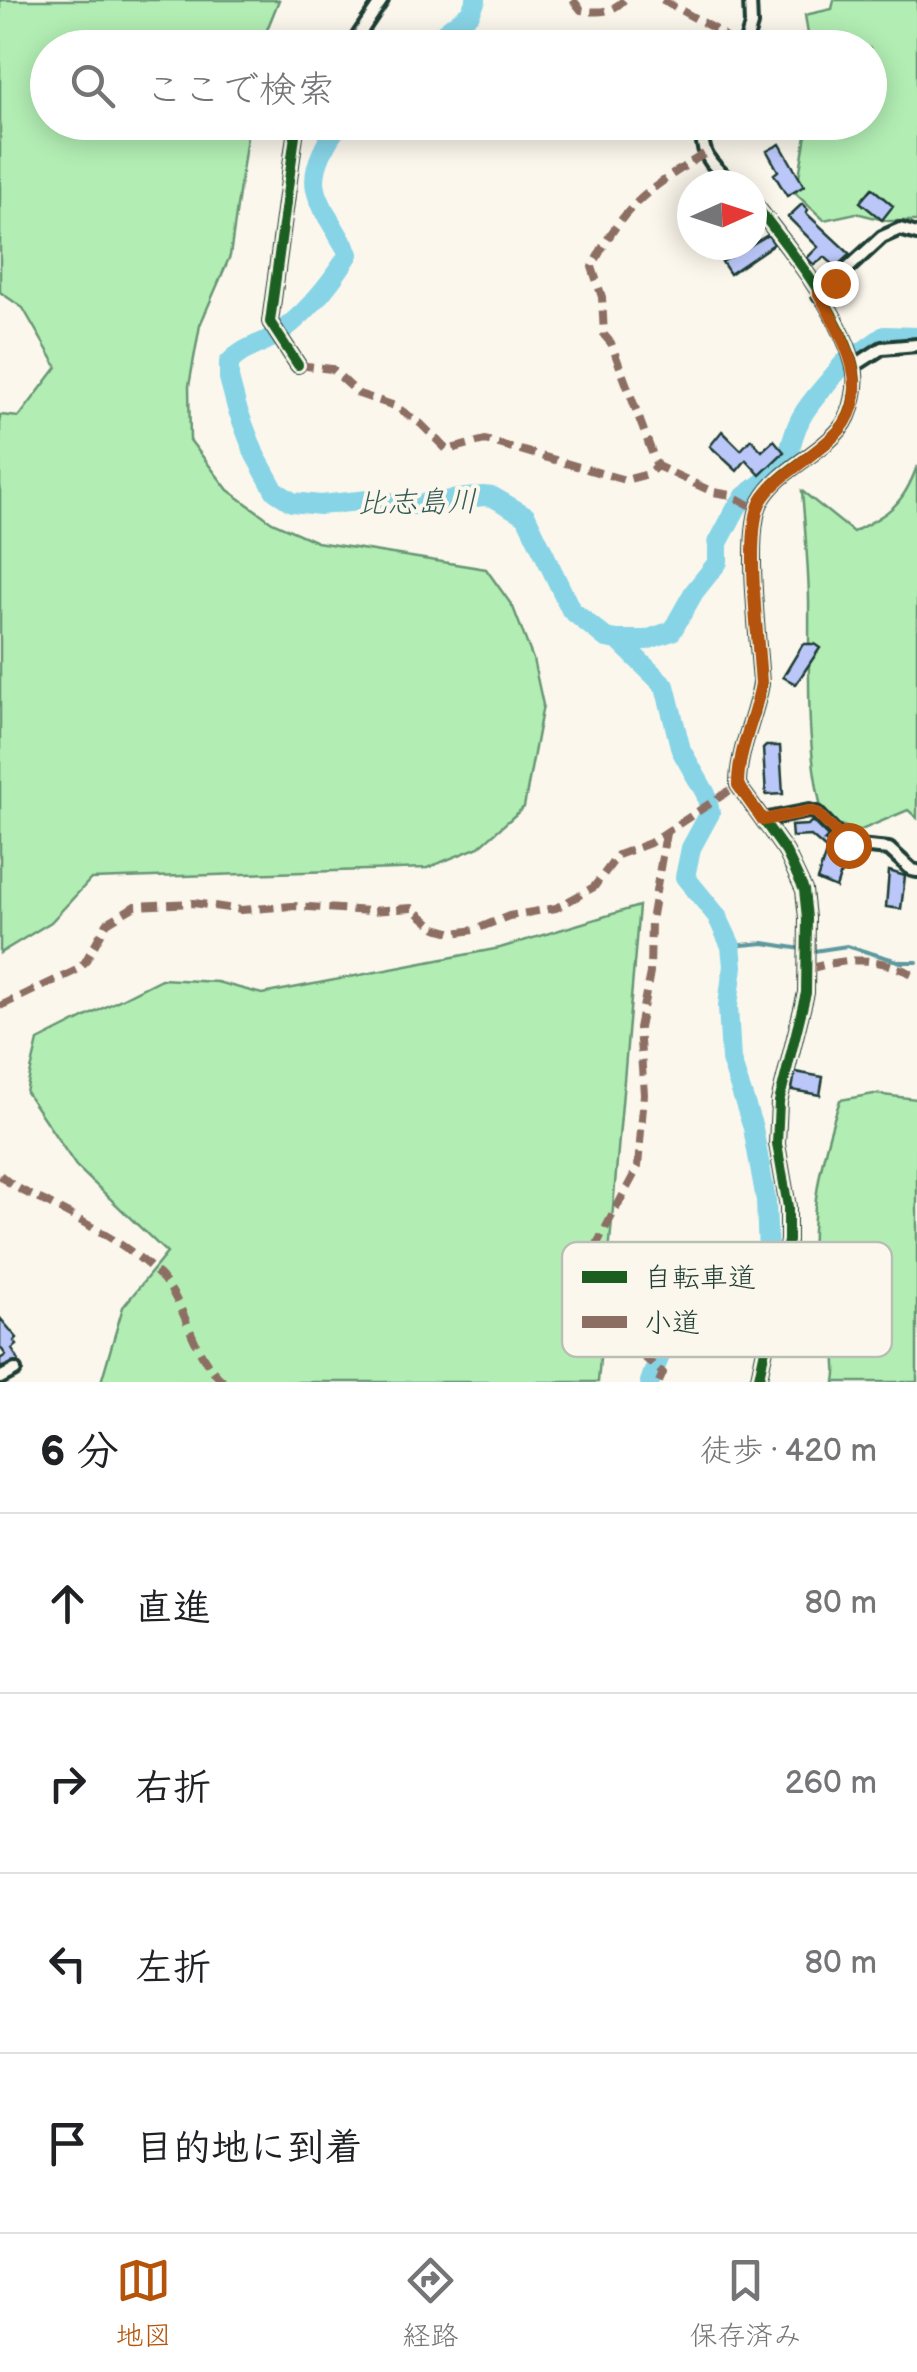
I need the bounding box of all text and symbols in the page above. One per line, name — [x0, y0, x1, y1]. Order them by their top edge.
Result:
search box — [30, 30, 887, 140]
icon: search — [65, 58, 120, 113]
text: ここで検索 — [145, 68, 335, 113]
north arrow — [677, 170, 767, 260]
route end — [813, 261, 859, 307]
water label: 比志島川 — [357, 484, 477, 522]
route start — [826, 823, 872, 869]
legend — [562, 1242, 892, 1357]
text: 自転車道 — [644, 1262, 756, 1295]
text: 小道 — [644, 1307, 700, 1340]
text: 6 分 — [40, 1427, 119, 1478]
text: 徒歩 · 420 m — [700, 1432, 877, 1471]
icon: ahead — [40, 1576, 95, 1631]
text: 80 m — [804, 1584, 877, 1623]
text: 直進 — [135, 1586, 211, 1631]
icon: right — [40, 1756, 95, 1811]
text: 260 m — [785, 1764, 877, 1803]
text: 右折 — [135, 1766, 211, 1811]
icon: left — [40, 1936, 95, 1991]
text: 80 m — [804, 1944, 877, 1983]
text: 左折 — [135, 1946, 211, 1991]
icon: arrive — [40, 2116, 95, 2171]
text: 目的地に到着 — [135, 2126, 363, 2171]
tab: 地図 — [115, 2253, 172, 2353]
tab: 経路 — [402, 2253, 459, 2353]
tab: 保存済み — [689, 2253, 802, 2353]

